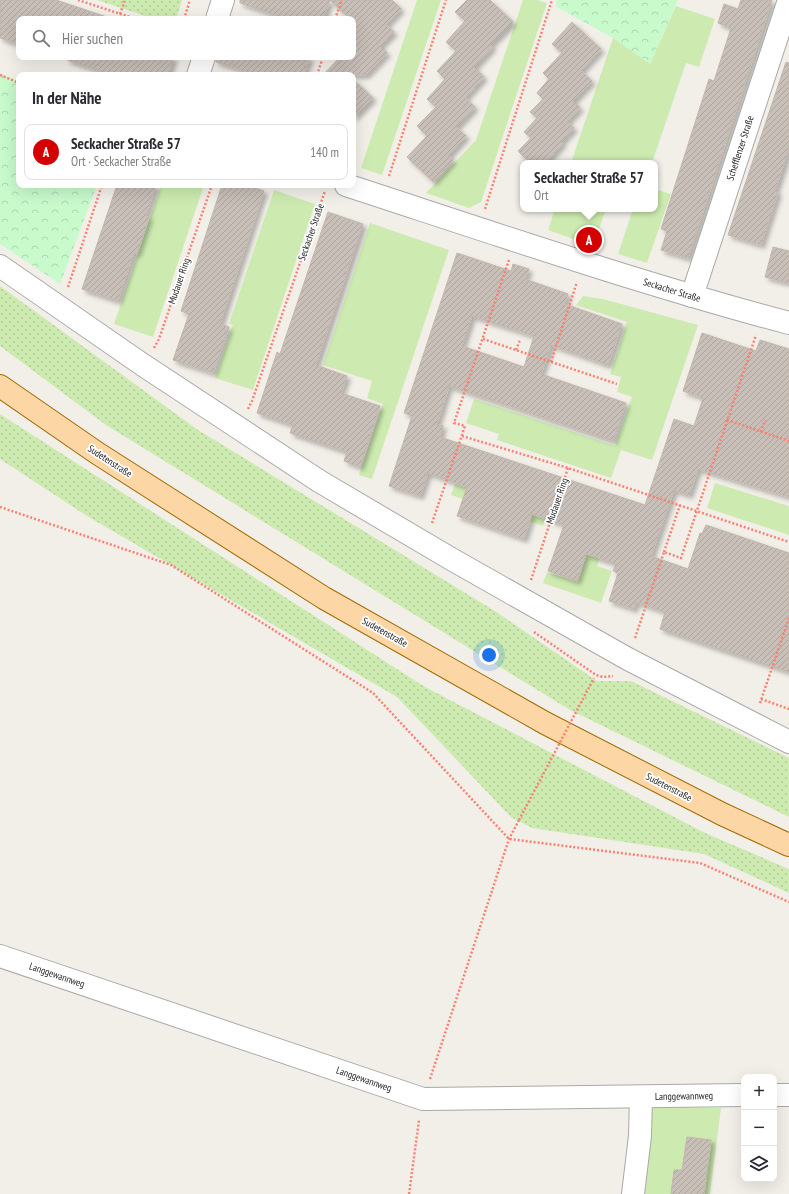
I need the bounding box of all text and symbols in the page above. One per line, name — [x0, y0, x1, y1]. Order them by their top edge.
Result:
search box — [16, 16, 356, 60]
icon: search — [30, 27, 52, 49]
text: Hier suchen — [62, 29, 123, 48]
text: In der Nähe — [32, 87, 102, 109]
street label: Schefflenzer Straße — [723, 114, 757, 182]
text: Seckacher Straße 57 — [71, 134, 181, 153]
text: A — [43, 144, 49, 161]
text: 140 m — [310, 144, 339, 161]
text: Ort · Seckacher Straße — [71, 153, 171, 170]
popup — [520, 160, 658, 212]
text: Seckacher Straße 57 — [534, 168, 644, 187]
text: Ort — [534, 187, 549, 204]
street label: Seckacher Straße — [295, 202, 327, 262]
pin: A — [576, 225, 602, 255]
street label: Mudauer Ring — [165, 256, 193, 306]
street label: Seckacher Straße — [642, 275, 702, 305]
street label: Sudetenstraße — [85, 442, 135, 480]
street label: Mudauer Ring — [543, 476, 571, 526]
street label: Sudetenstraße — [360, 614, 410, 650]
your location — [479, 645, 499, 665]
street label: Sudetenstraße — [644, 770, 694, 804]
street label: Langgewannweg — [27, 959, 87, 991]
street label: Langgewannweg — [334, 1063, 394, 1095]
map controls — [741, 1074, 777, 1182]
button: + — [741, 1074, 777, 1110]
street label: Langgewannweg — [655, 1089, 713, 1103]
button: − — [741, 1110, 777, 1146]
button: layers — [741, 1146, 777, 1182]

